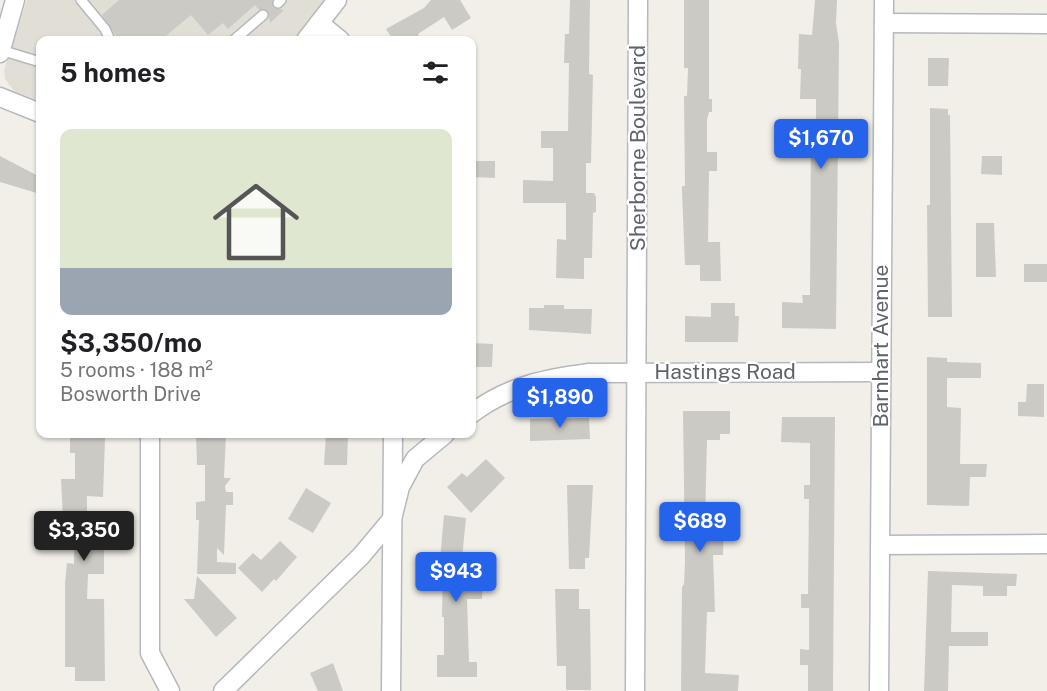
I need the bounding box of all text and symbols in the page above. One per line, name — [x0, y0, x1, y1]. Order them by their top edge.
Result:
street label: Sherborne Boulevard — [625, 45, 650, 251]
icon: filters — [419, 56, 452, 89]
text: 5 homes — [60, 57, 166, 88]
pin: $1,670 — [772, 119, 870, 170]
text: $1,670 — [788, 126, 854, 150]
icon: home — [202, 168, 310, 276]
street label: Barnhart Avenue — [868, 264, 893, 428]
text: $3,350/mo — [60, 327, 202, 358]
text: 5 rooms · 188 m² — [60, 358, 213, 382]
street label: Hastings Road — [654, 359, 796, 384]
pin: $1,890 — [511, 378, 609, 429]
text: Bosworth Drive — [60, 382, 201, 406]
text: $1,890 — [526, 385, 594, 409]
pin: $689 — [664, 502, 736, 553]
text: $689 — [673, 509, 727, 533]
pin: $3,350 — [35, 511, 133, 562]
text: $3,350 — [48, 518, 120, 542]
pin: $943 — [420, 552, 492, 603]
text: $943 — [429, 559, 483, 583]

